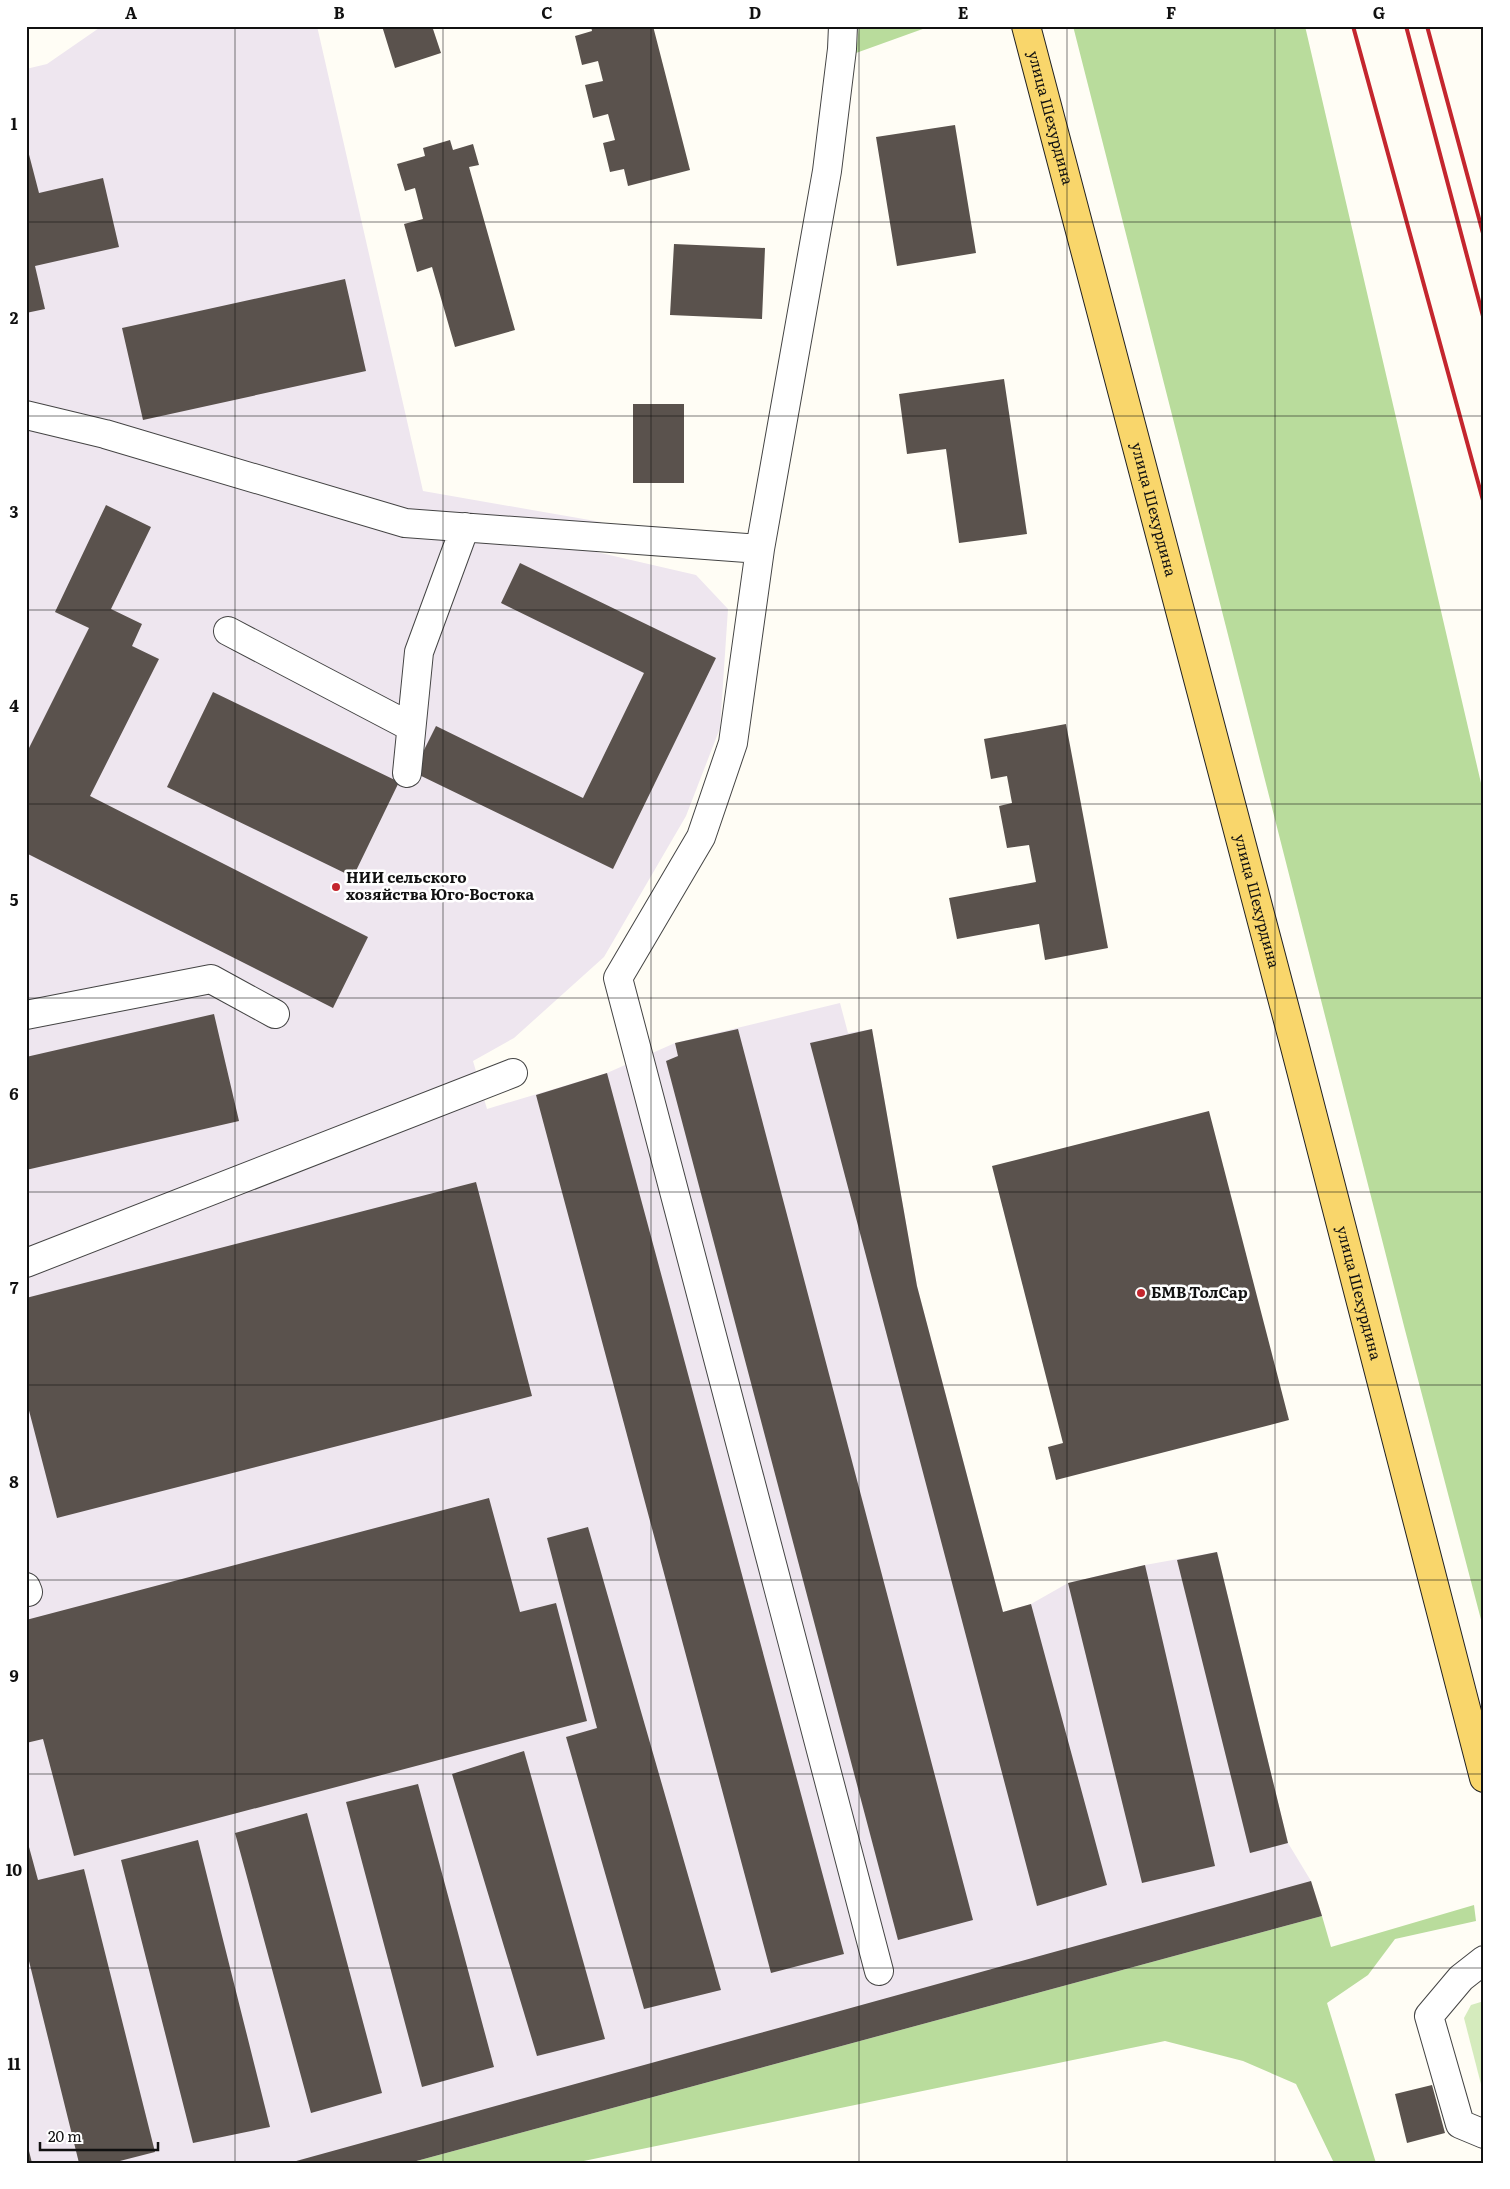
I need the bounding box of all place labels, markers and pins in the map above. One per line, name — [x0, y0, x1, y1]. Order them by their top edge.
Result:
place label: НИИ сельского хозяйства Юго-Востока — [346, 865, 534, 905]
marker: НИИ сельского хозяйства Юго-Востока — [330, 881, 342, 893]
place label: БМВ ТолСар — [1151, 1280, 1248, 1303]
marker: БМВ ТолСар — [1135, 1287, 1147, 1299]

